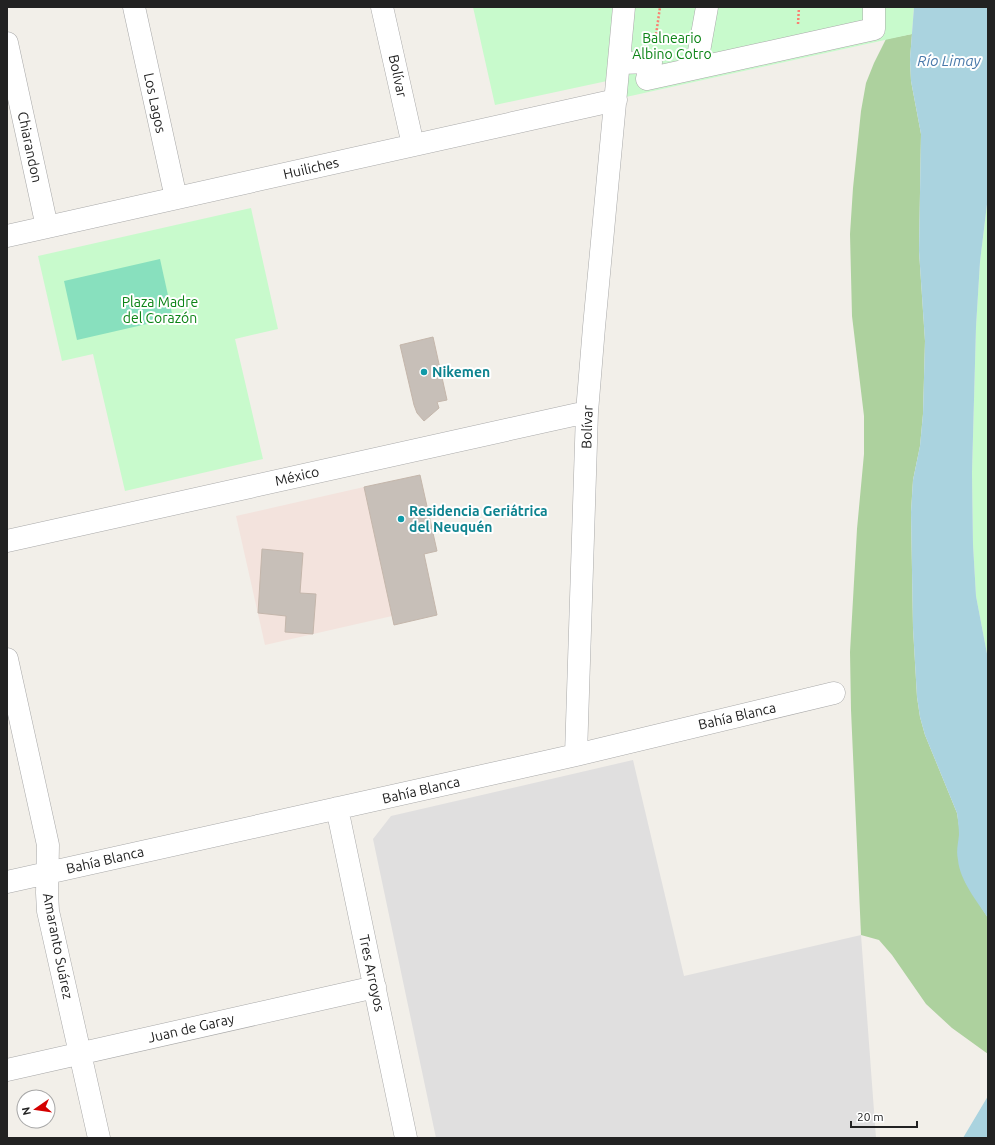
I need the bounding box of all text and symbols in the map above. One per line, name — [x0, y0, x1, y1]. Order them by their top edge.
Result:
park label: Balneario Albino Cotro — [632, 30, 712, 62]
water label: Río Limay — [917, 52, 982, 69]
street label: Bolívar — [386, 53, 410, 100]
street label: Los Lagos — [141, 71, 169, 135]
street label: Chiarandon — [15, 110, 45, 184]
street label: Huiliches — [282, 154, 340, 182]
park label: Plaza Madre del Corazón — [122, 294, 198, 326]
place label: Nikemen — [432, 364, 490, 380]
marker: Nikemen — [419, 367, 429, 377]
street label: Bolívar — [578, 404, 596, 449]
street label: México — [273, 463, 321, 489]
place label: Residencia Geriátrica del Neuquén — [409, 503, 548, 535]
marker: Residencia Geriátrica del Neuquén — [396, 514, 406, 524]
street label: Bahía Blanca — [697, 699, 777, 733]
street label: Bahía Blanca — [381, 773, 461, 807]
street label: Bahía Blanca — [65, 843, 145, 877]
street label: Amaranto Suárez — [40, 892, 76, 1000]
street label: Tres Arroyos — [356, 933, 388, 1013]
street label: Juan de Garay — [146, 1010, 236, 1046]
north arrow — [16, 1089, 56, 1129]
scale bar — [851, 1103, 917, 1129]
text: N — [19, 1106, 33, 1117]
text: 20 m — [857, 1110, 884, 1123]

